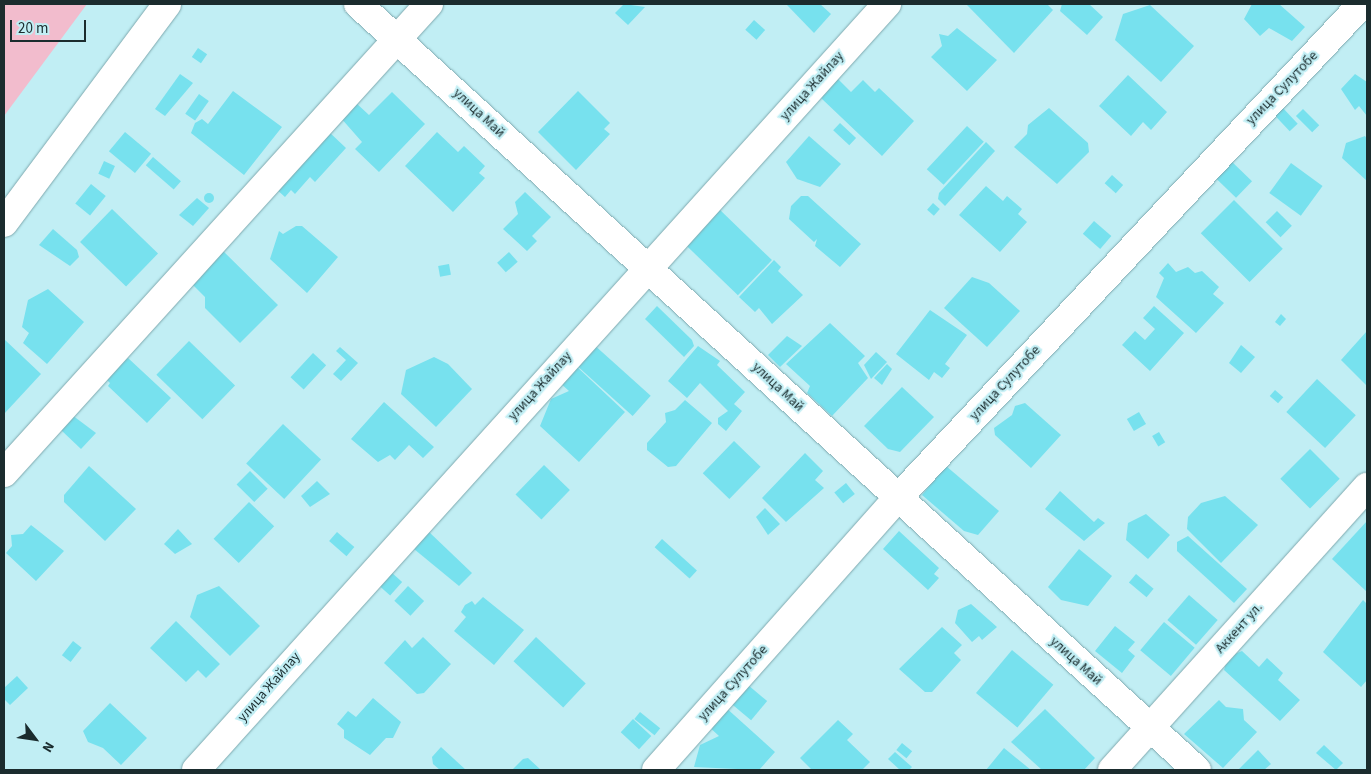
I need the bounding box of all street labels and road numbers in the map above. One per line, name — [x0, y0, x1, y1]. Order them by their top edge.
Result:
street label: улица Жайлау — [777, 48, 847, 124]
street label: улица Сулутобе — [1243, 48, 1321, 128]
street label: улица Май — [450, 85, 508, 141]
street label: улица Сулутобе — [966, 342, 1044, 424]
street label: улица Жайлау — [505, 348, 575, 424]
street label: улица Май — [749, 359, 807, 415]
street label: Аккент ул. — [1212, 599, 1266, 657]
street label: улица Май — [1046, 633, 1106, 689]
street label: улица Сулутобе — [695, 642, 771, 724]
street label: улица Жайлау — [234, 649, 304, 725]

